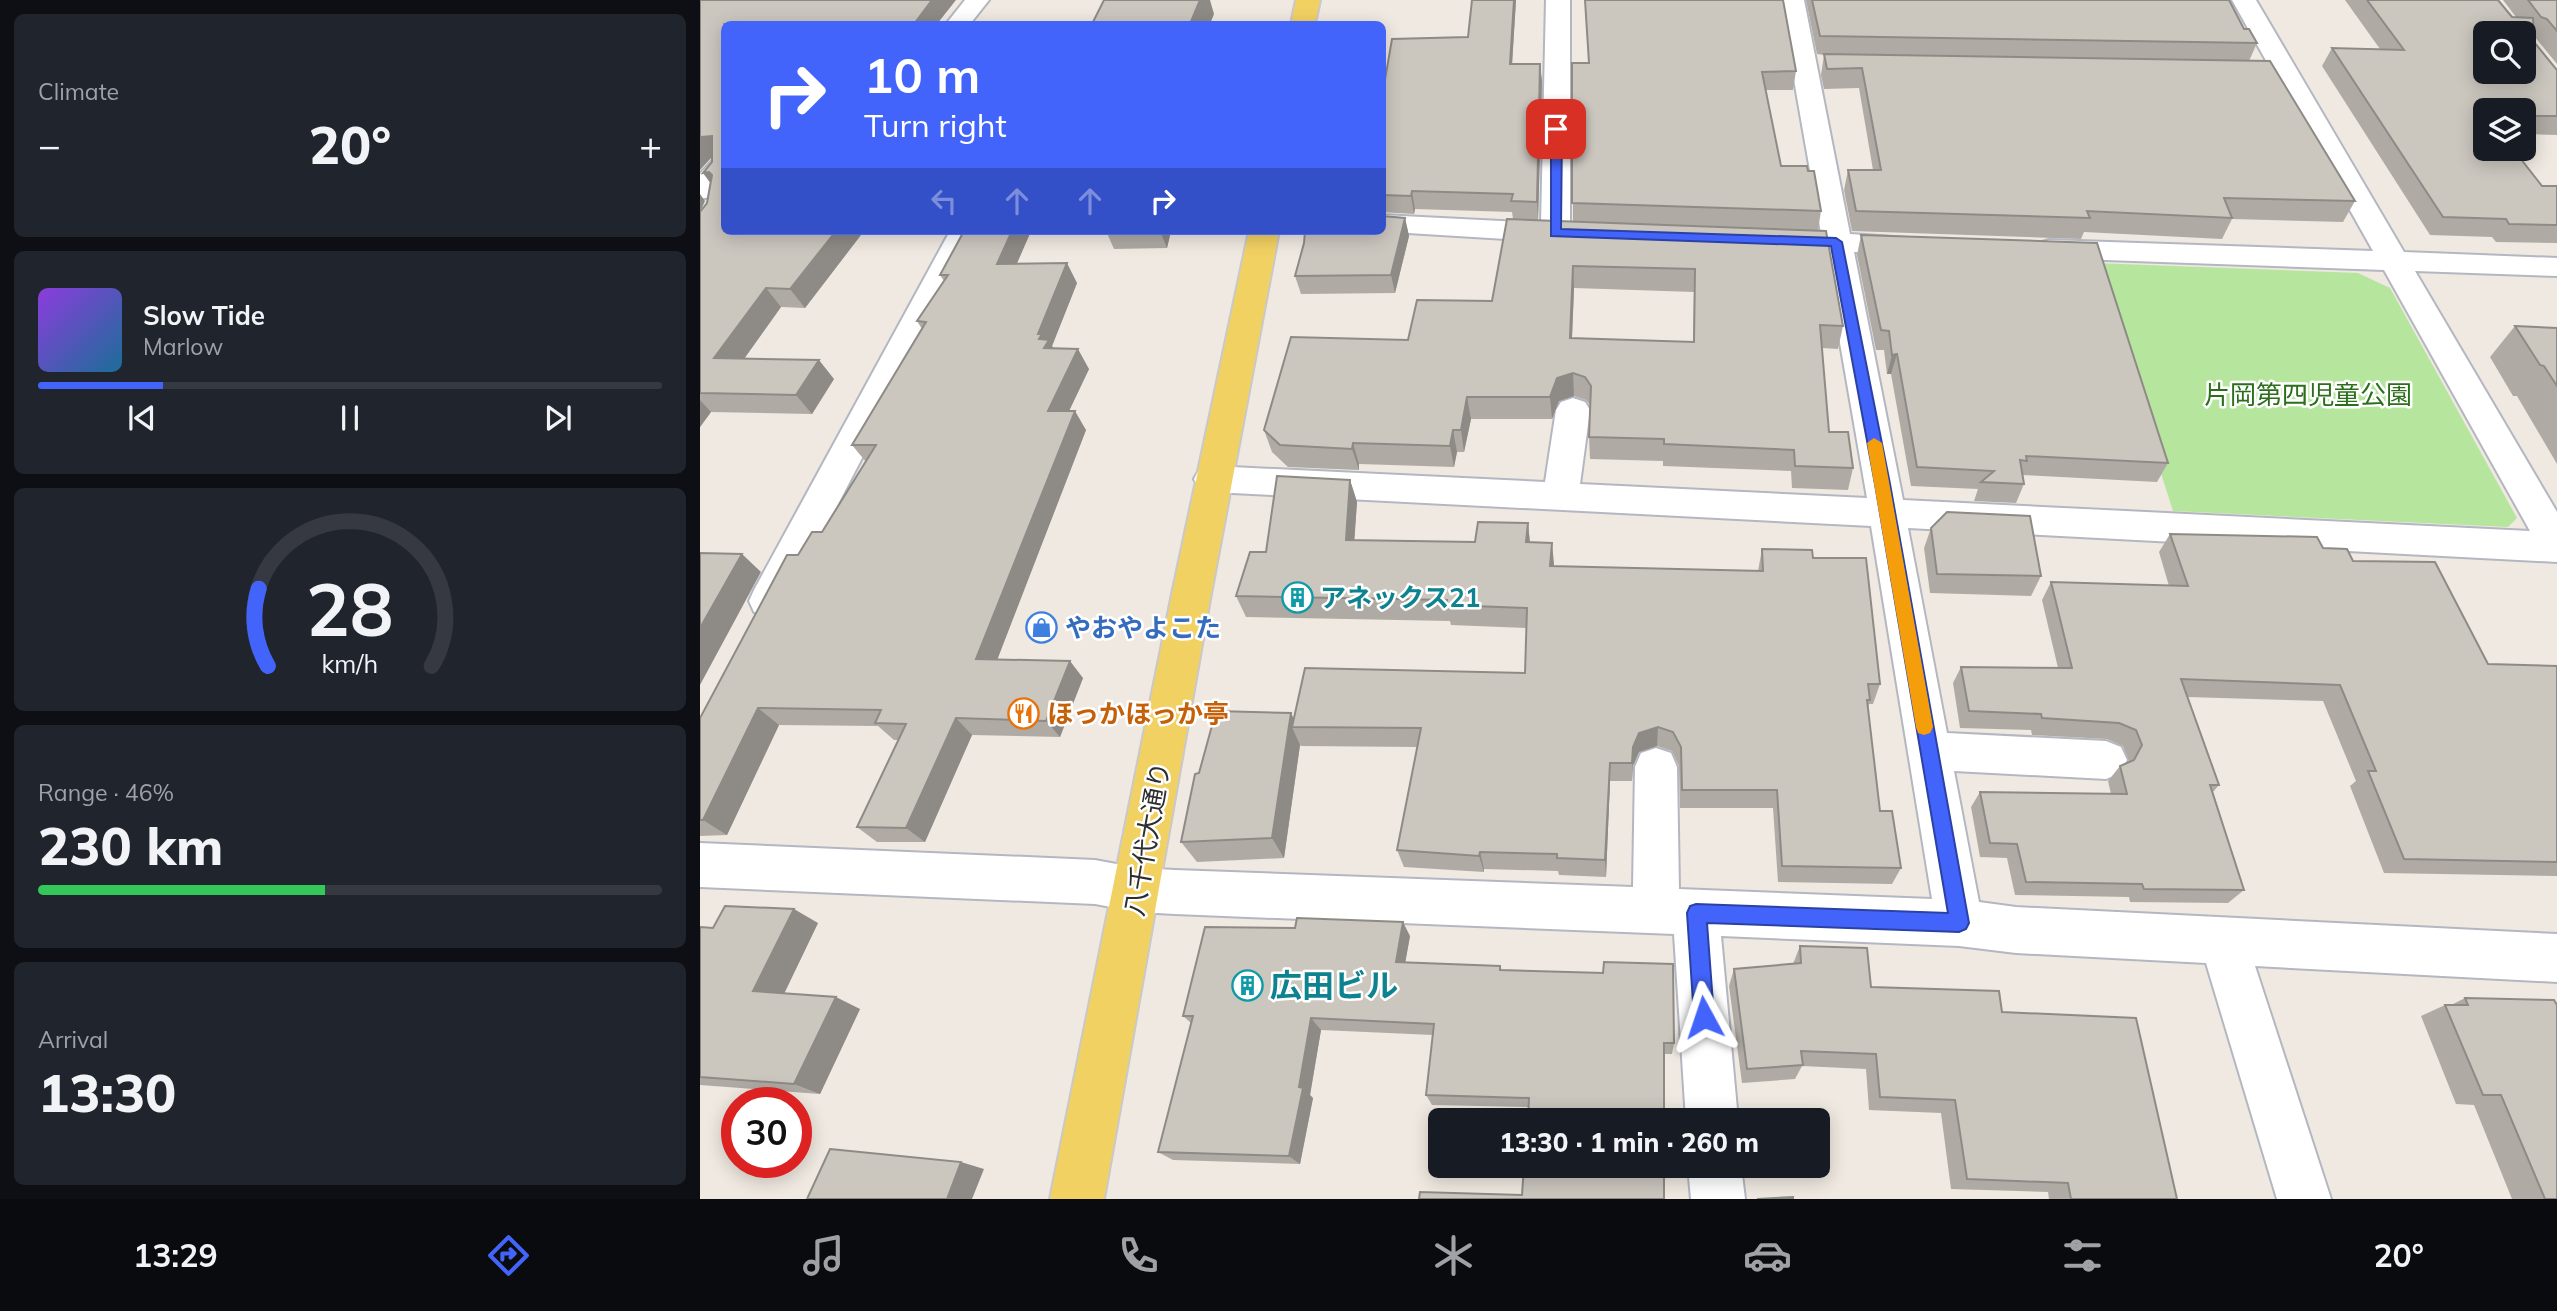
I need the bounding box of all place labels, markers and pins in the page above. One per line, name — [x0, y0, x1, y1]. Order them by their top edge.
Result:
pin — [1526, 99, 1586, 159]
building icon: アネックス21 — [1280, 580, 1314, 614]
place label: アネックス21 — [1320, 581, 1480, 614]
shop icon: やおやよこた — [1025, 610, 1059, 644]
place label: やおやよこた — [1065, 611, 1221, 644]
restaurant icon: ほっかほっか亭 — [1007, 696, 1041, 730]
place label: ほっかほっか亭 — [1047, 697, 1229, 730]
place label: 広田ビル — [1270, 965, 1398, 1005]
building icon: 広田ビル — [1230, 968, 1264, 1002]

